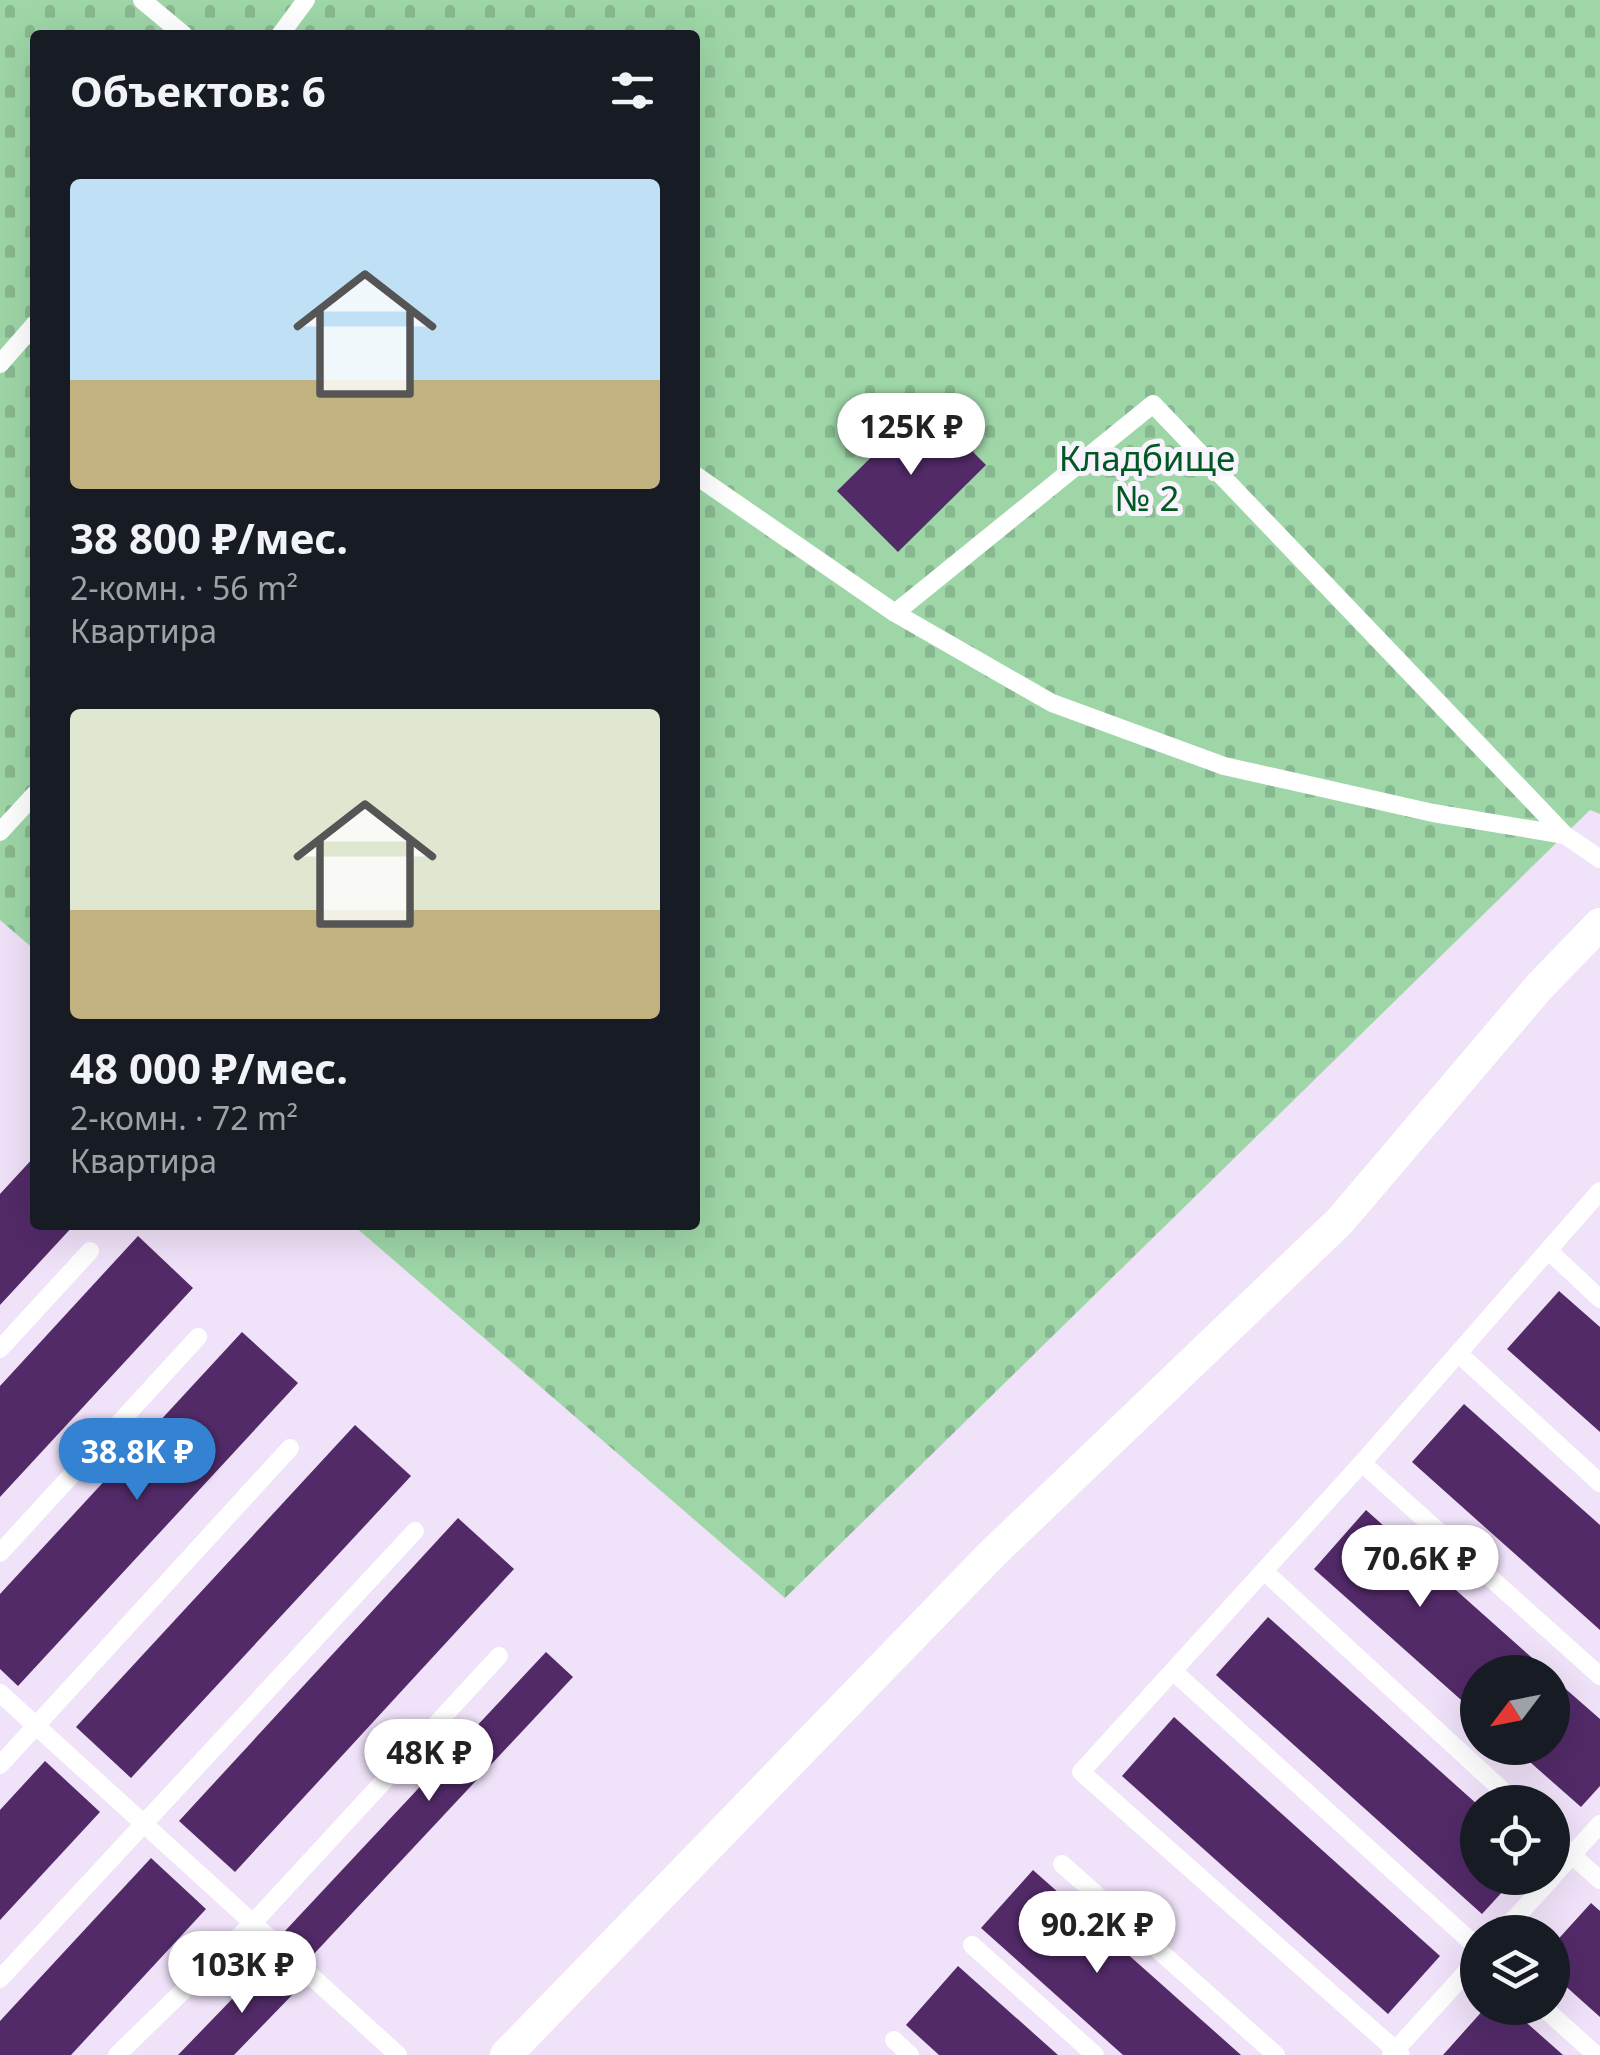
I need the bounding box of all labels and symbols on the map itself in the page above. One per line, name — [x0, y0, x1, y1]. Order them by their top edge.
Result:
pin: 125K ₽ — [830, 393, 992, 478]
park label: Кладбище № 2 — [1059, 434, 1235, 521]
pin: 38.8K ₽ — [45, 1418, 229, 1503]
pin: 70.6K ₽ — [1328, 1525, 1512, 1610]
north arrow — [1460, 1655, 1570, 1765]
pin: 48K ₽ — [359, 1719, 499, 1804]
pin: 90.2K ₽ — [1005, 1891, 1189, 1976]
pin: 103K ₽ — [161, 1931, 323, 2016]

